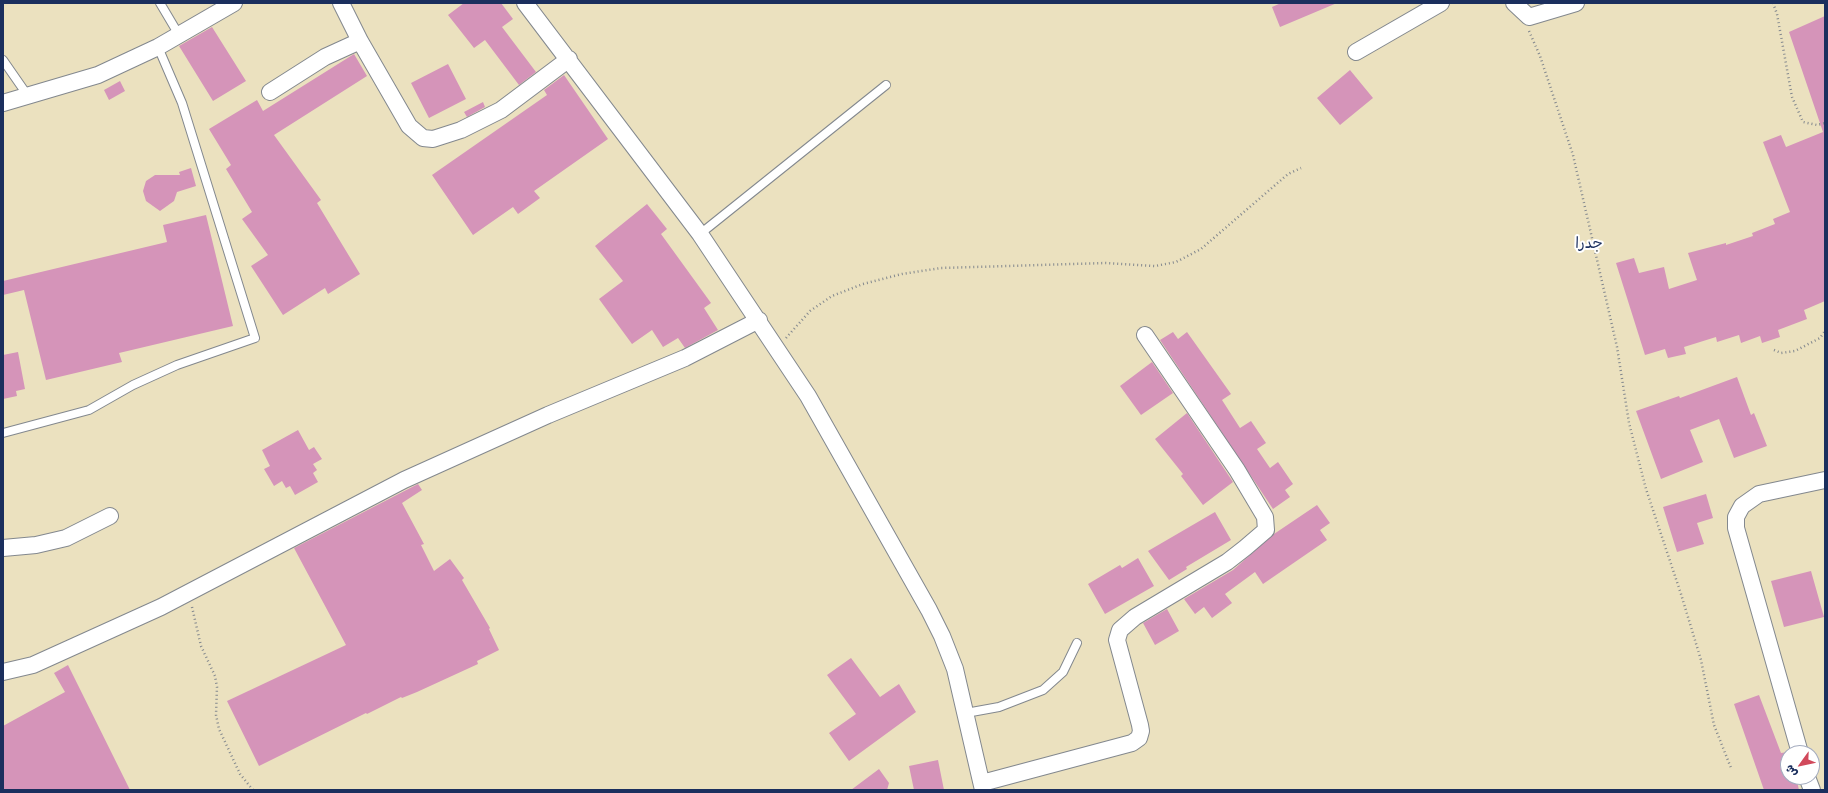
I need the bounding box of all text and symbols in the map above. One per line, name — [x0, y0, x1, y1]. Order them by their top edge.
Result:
district label: جدرا — [1575, 235, 1603, 253]
north arrow — [1780, 745, 1820, 785]
text: ش — [1782, 762, 1800, 780]

